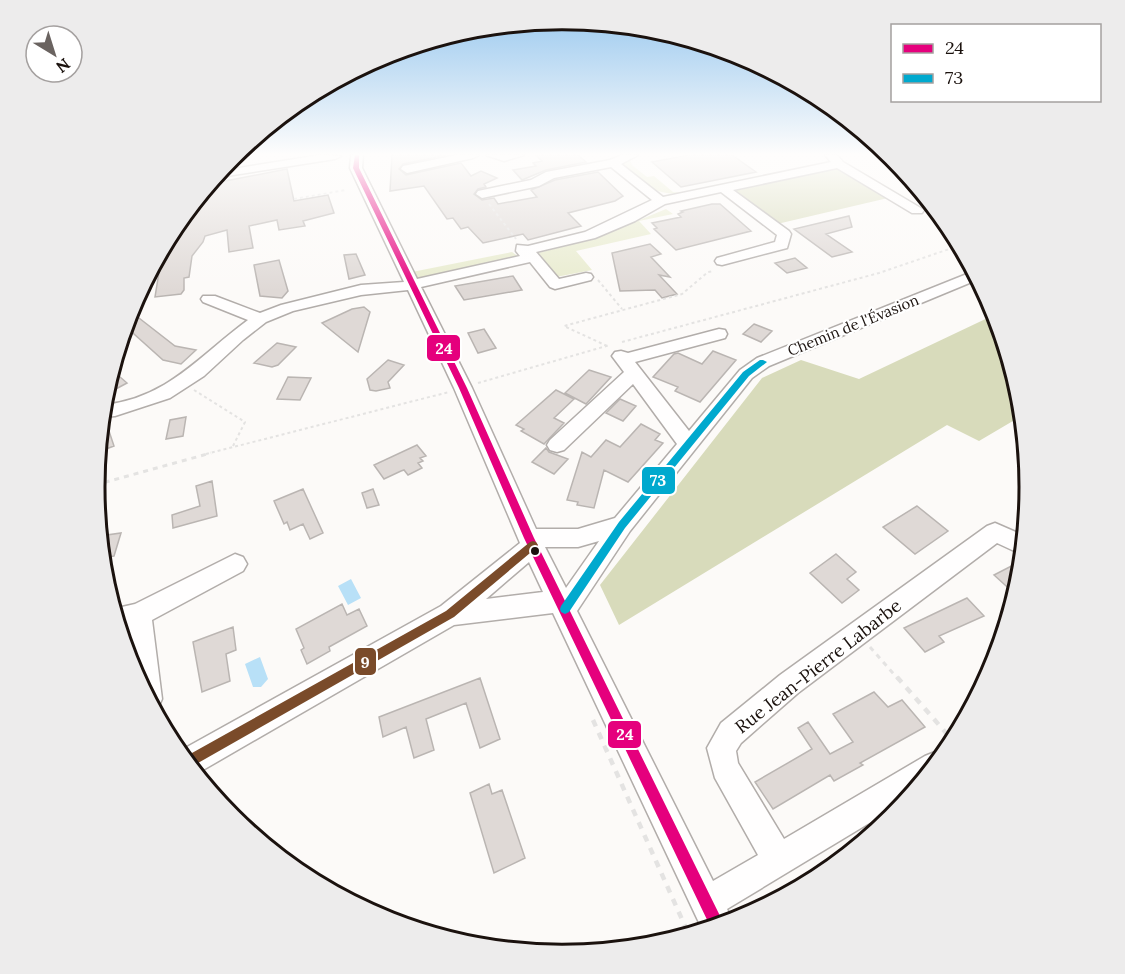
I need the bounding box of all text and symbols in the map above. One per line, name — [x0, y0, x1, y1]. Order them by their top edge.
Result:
north arrow — [24, 24, 84, 84]
legend — [891, 24, 1101, 102]
text: 24 — [945, 36, 964, 59]
text: N — [52, 54, 74, 78]
text: 73 — [945, 66, 963, 89]
street label: Chemin de l'Évasion — [785, 290, 921, 360]
line badge: 24 — [426, 334, 461, 362]
text: 24 — [435, 338, 453, 358]
line badge: 73 — [641, 466, 676, 495]
text: 73 — [650, 470, 666, 490]
unlabelled marker — [529, 545, 541, 557]
street label: Rue Jean-Pierre Labarbe — [730, 594, 906, 738]
line badge: 9 — [354, 647, 377, 676]
text: 9 — [360, 652, 370, 672]
line badge: 24 — [607, 720, 642, 749]
text: 24 — [616, 724, 634, 744]

